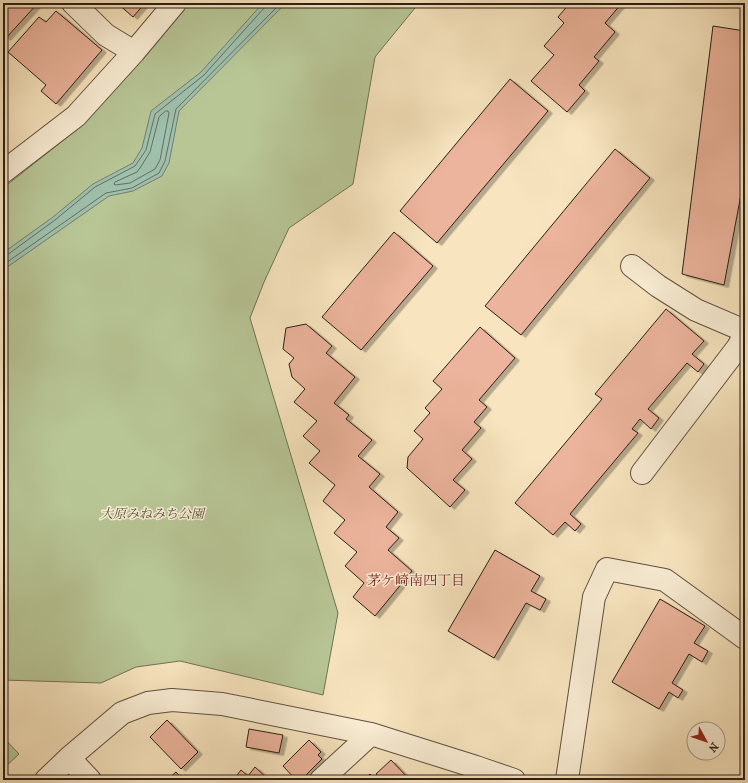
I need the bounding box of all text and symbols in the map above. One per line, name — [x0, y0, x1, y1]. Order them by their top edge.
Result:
park label: 大原みねみち公園 — [100, 506, 206, 521]
district label: 茅ケ崎南四丁目 — [367, 572, 465, 589]
north arrow — [686, 721, 726, 761]
text: N — [705, 740, 721, 755]

